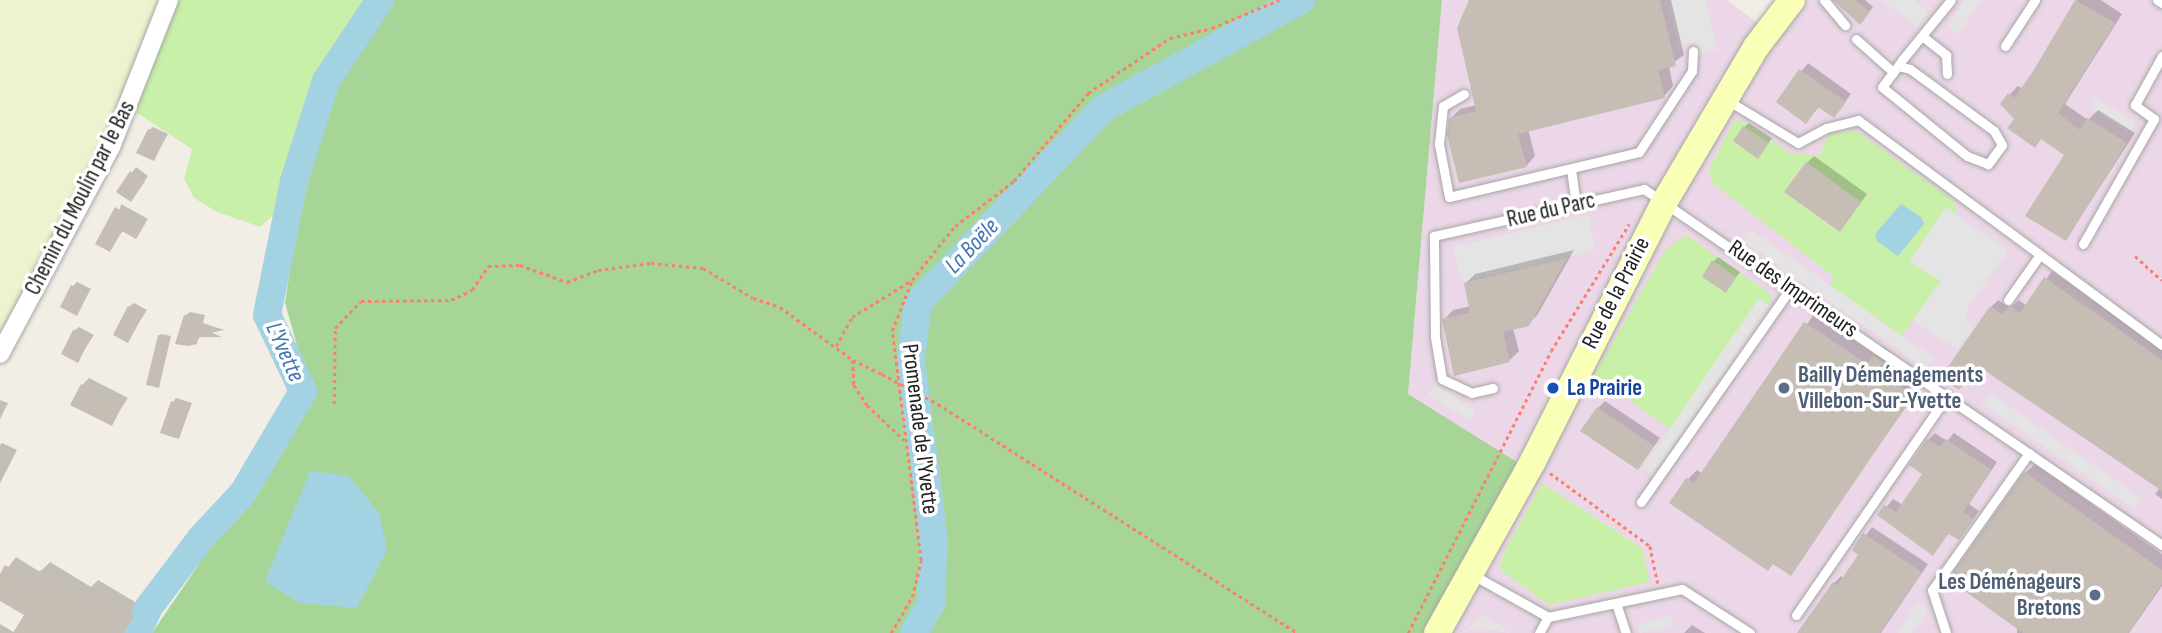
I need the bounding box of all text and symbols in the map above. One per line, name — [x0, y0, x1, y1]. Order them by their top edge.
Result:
street label: Chemin du Moulin par le Bas — [19, 96, 141, 300]
street label: Rue du Parc — [1504, 186, 1598, 234]
water label: La Boële — [939, 213, 1005, 279]
street label: Rue de la Prairie — [1576, 233, 1656, 353]
street label: Rue des Imprimeurs — [1723, 234, 1863, 344]
water label: L'Yvette — [259, 318, 311, 386]
street label: Promenade de l'Yvette — [896, 342, 944, 516]
place label: Bailly Déménagements Villebon-Sur-Yvette — [1798, 361, 1983, 415]
place label: La Prairie — [1567, 374, 1642, 402]
marker: La Prairie — [1545, 380, 1561, 396]
marker: Bailly Déménagements Villebon-Sur-Yvette — [1776, 380, 1792, 396]
place label: Les Déménageurs Bretons — [1938, 568, 2081, 622]
marker: Les Déménageurs Bretons — [2087, 587, 2103, 603]

